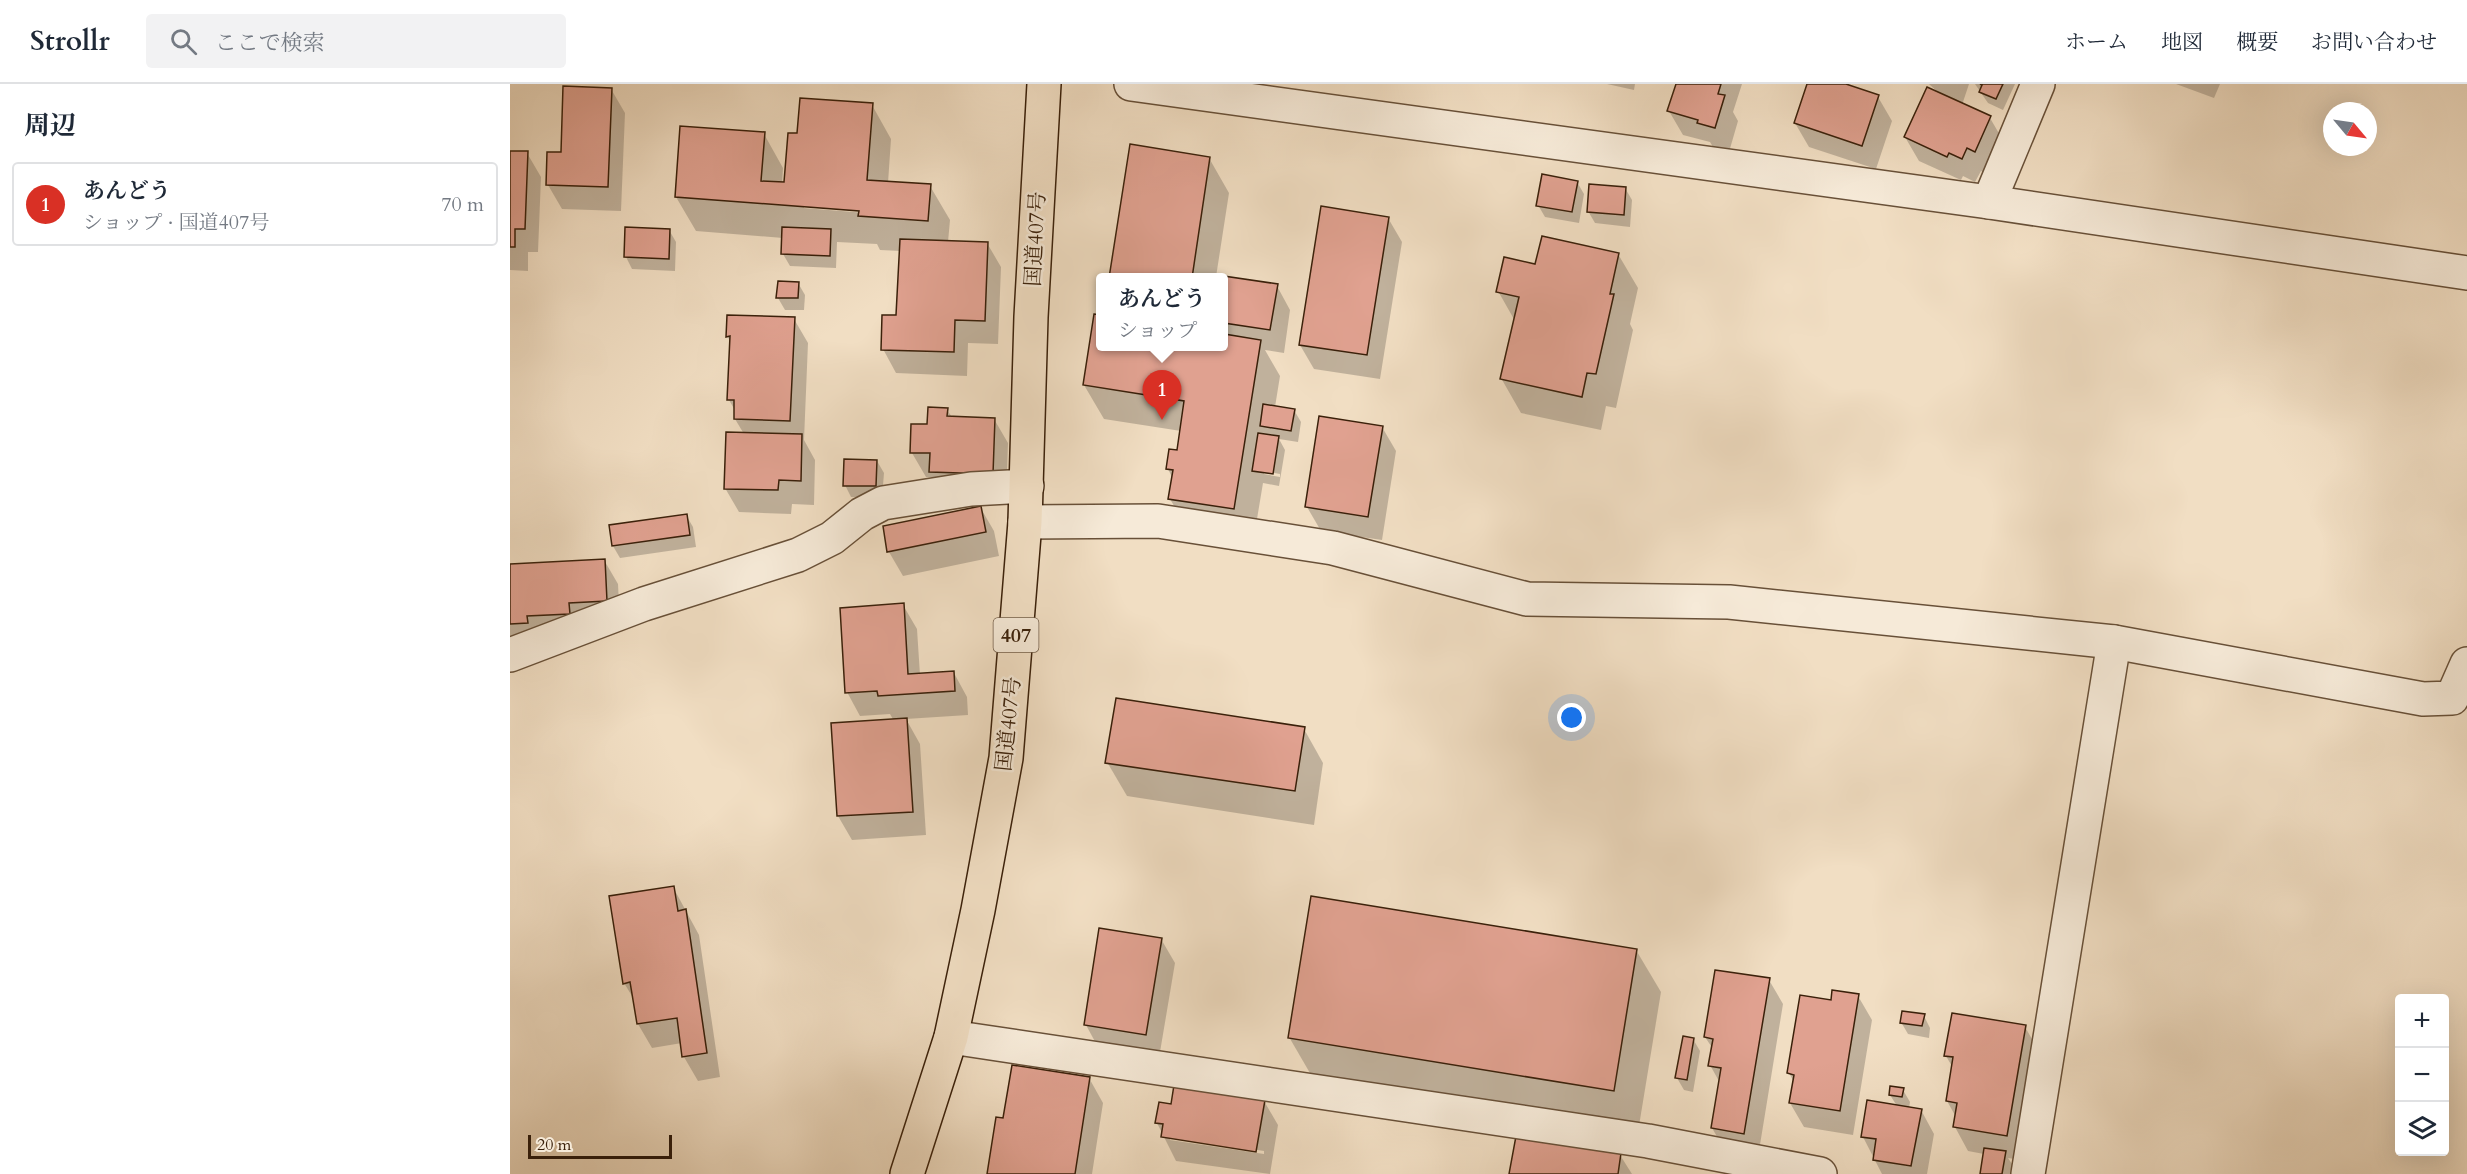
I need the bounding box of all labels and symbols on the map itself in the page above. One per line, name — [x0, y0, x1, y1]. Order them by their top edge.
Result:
north arrow — [2323, 102, 2377, 156]
street label: 国道407号 — [1019, 191, 1052, 287]
pin: 1 — [1142, 370, 1182, 420]
road number: 407 — [994, 618, 1038, 652]
street label: 国道407号 — [989, 675, 1028, 773]
your location — [1557, 703, 1586, 732]
scale bar — [528, 1132, 672, 1160]

